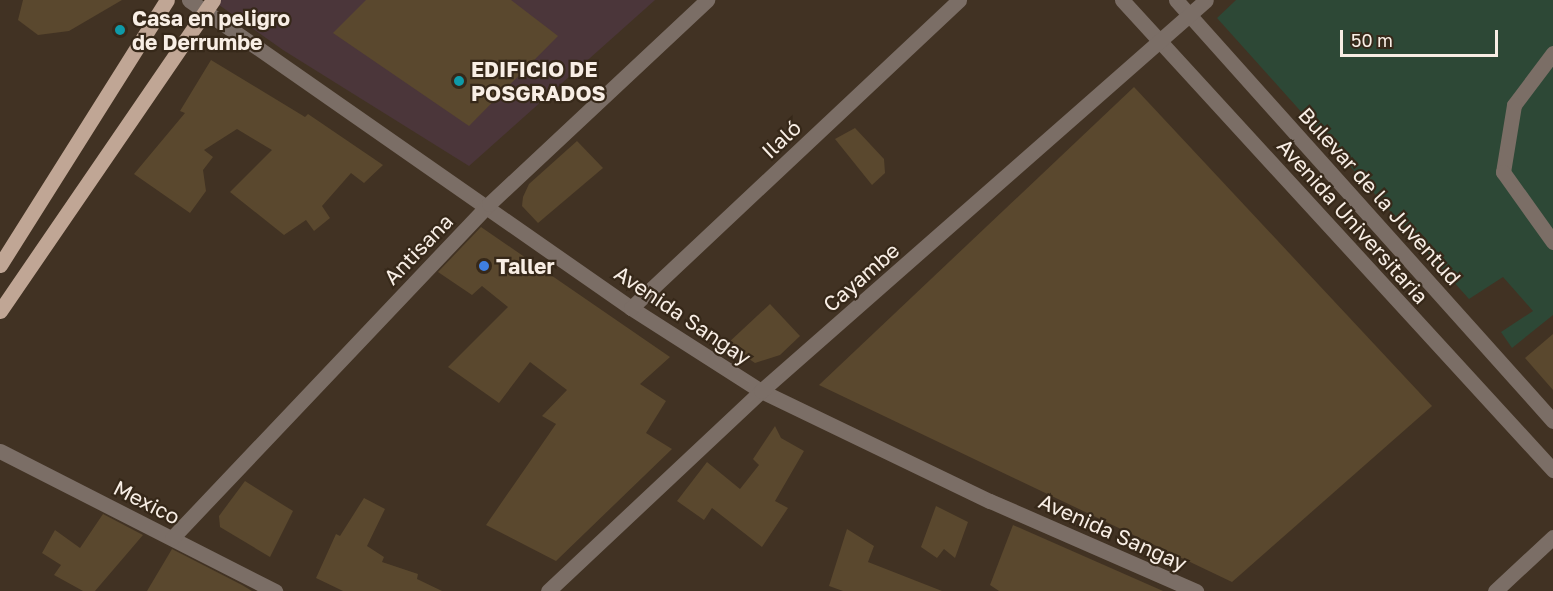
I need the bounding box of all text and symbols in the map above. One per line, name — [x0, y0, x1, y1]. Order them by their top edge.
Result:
place label: Casa en peligro de Derrumbe — [132, 5, 290, 55]
scale bar — [1343, 18, 1500, 56]
marker: Casa en peligro de Derrumbe — [113, 23, 127, 37]
text: 50 m — [1351, 29, 1393, 51]
place label: EDIFICIO DE POSGRADOS — [471, 56, 606, 106]
marker: EDIFICIO DE POSGRADOS — [452, 74, 466, 88]
street label: Bulevar de la Juventud — [1294, 102, 1466, 290]
street label: Ilaló — [756, 115, 806, 163]
street label: Avenida Universitaria — [1272, 133, 1434, 309]
street label: Antisana — [378, 208, 458, 290]
street label: Cayambe — [818, 237, 904, 317]
place label: Taller — [496, 253, 555, 279]
marker: Taller — [477, 259, 491, 273]
street label: Avenida Sangay — [610, 260, 756, 370]
street label: Mexico — [110, 475, 184, 529]
street label: Avenida Sangay — [1035, 488, 1191, 576]

